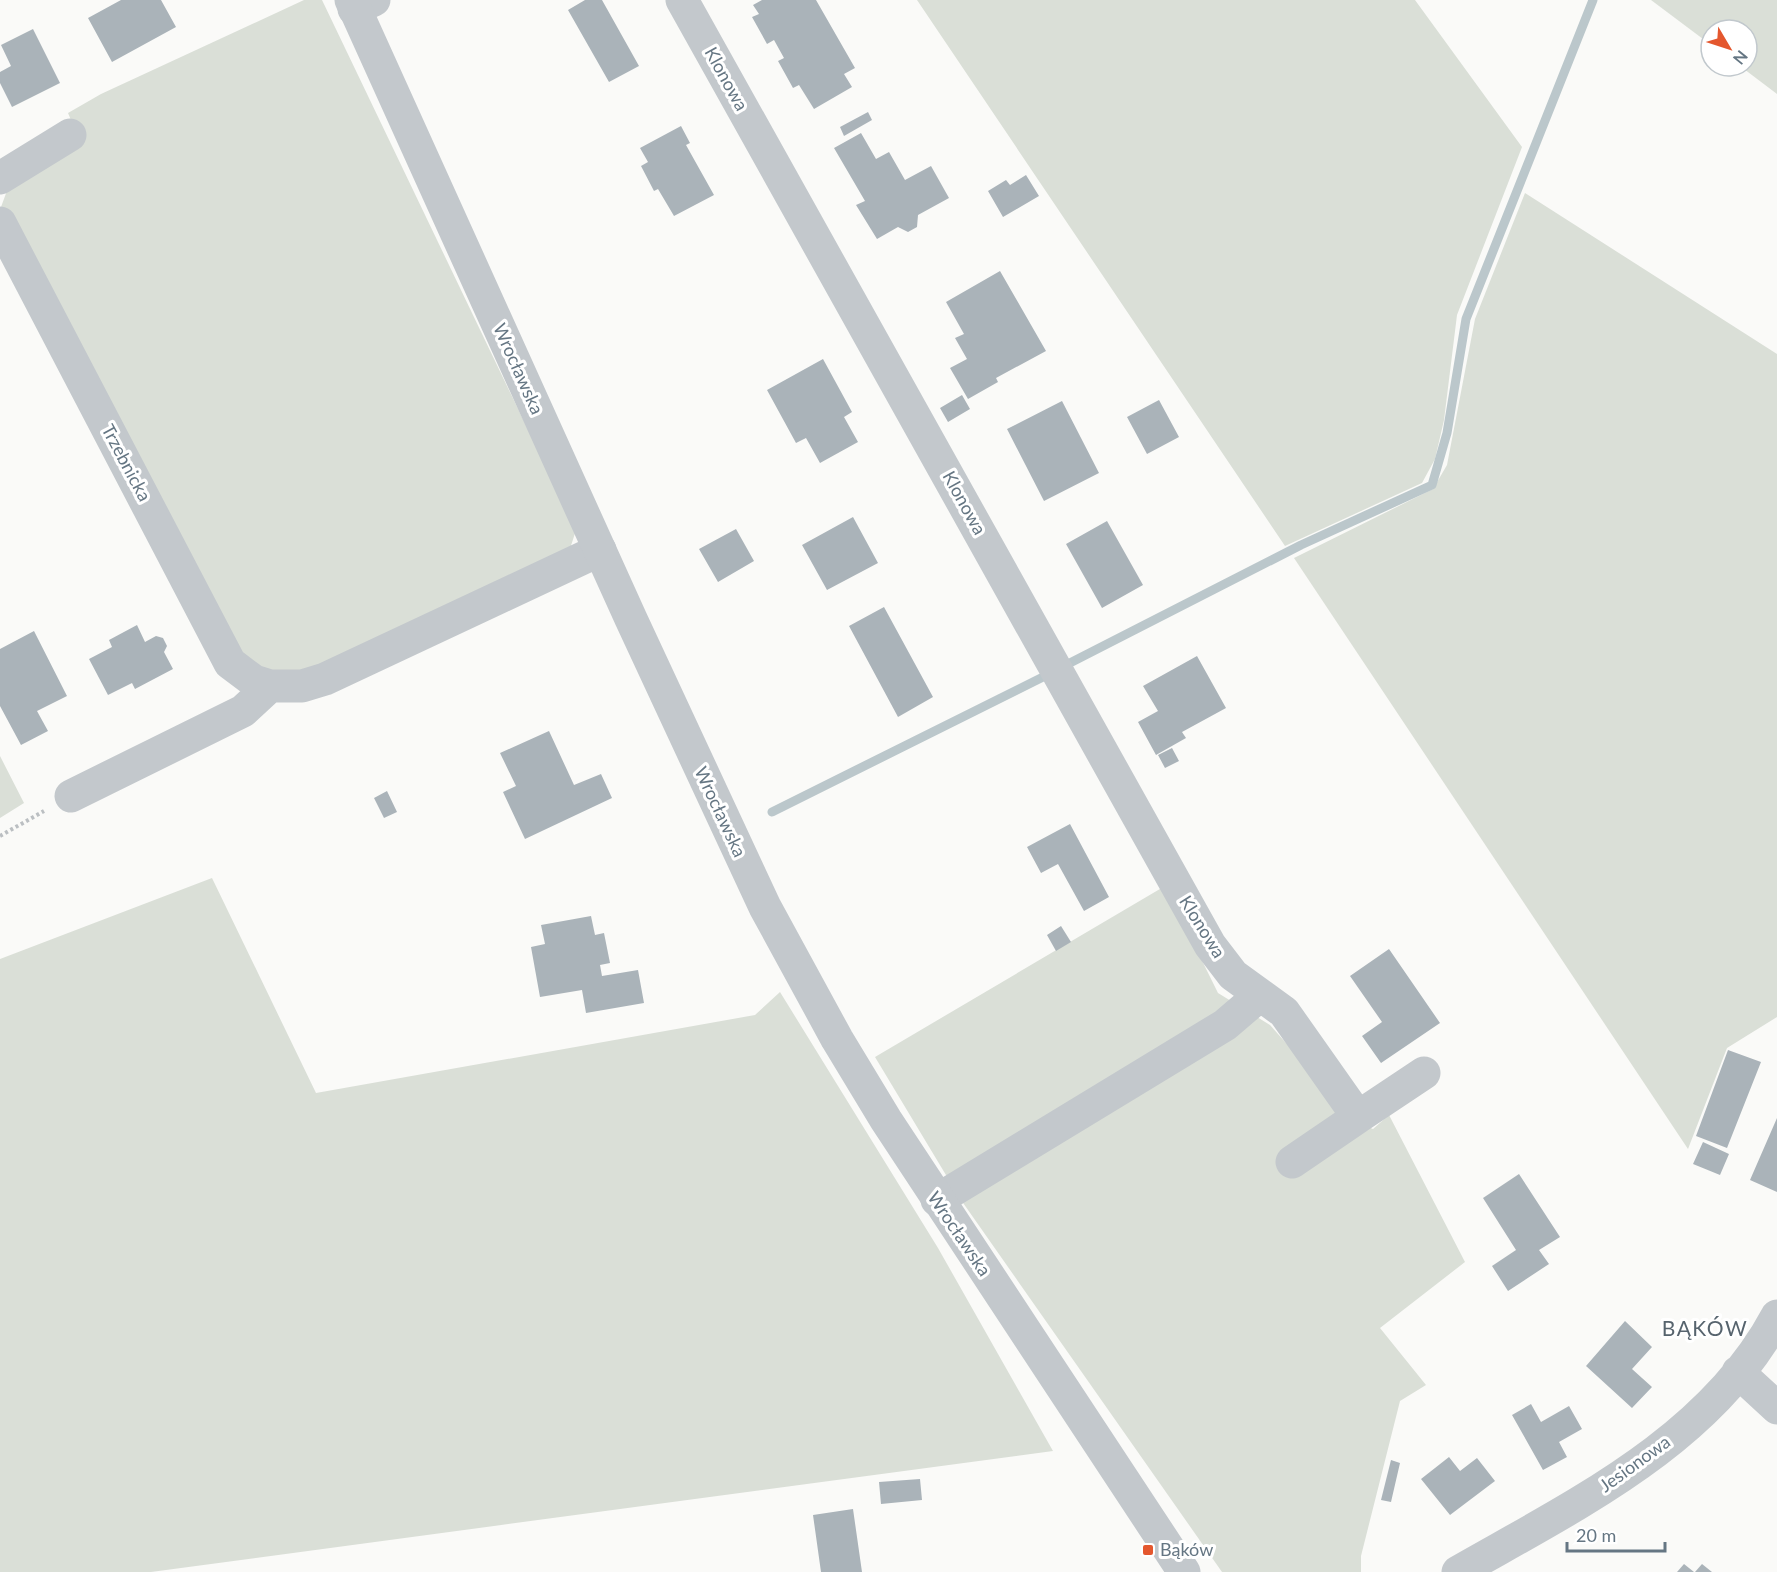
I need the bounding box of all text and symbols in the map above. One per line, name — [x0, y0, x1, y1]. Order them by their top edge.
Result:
north arrow — [1699, 18, 1759, 78]
street label: Klonowa — [700, 43, 753, 114]
text: N — [1730, 47, 1752, 69]
street label: Wrocławska — [489, 320, 549, 417]
street label: Trzebnicka — [97, 420, 156, 505]
street label: Klonowa — [938, 467, 991, 538]
street label: Wrocławska — [690, 763, 751, 860]
street label: Klonowa — [1175, 891, 1231, 962]
street label: Wrocławska — [924, 1187, 996, 1280]
district label: BĄKÓW — [1662, 1315, 1748, 1340]
street label: Jesionowa — [1595, 1430, 1674, 1496]
scale bar — [1567, 1515, 1664, 1553]
text: 20 m — [1576, 1524, 1616, 1546]
place label: Bąków — [1160, 1538, 1213, 1560]
marker: Bąków — [1141, 1543, 1155, 1557]

